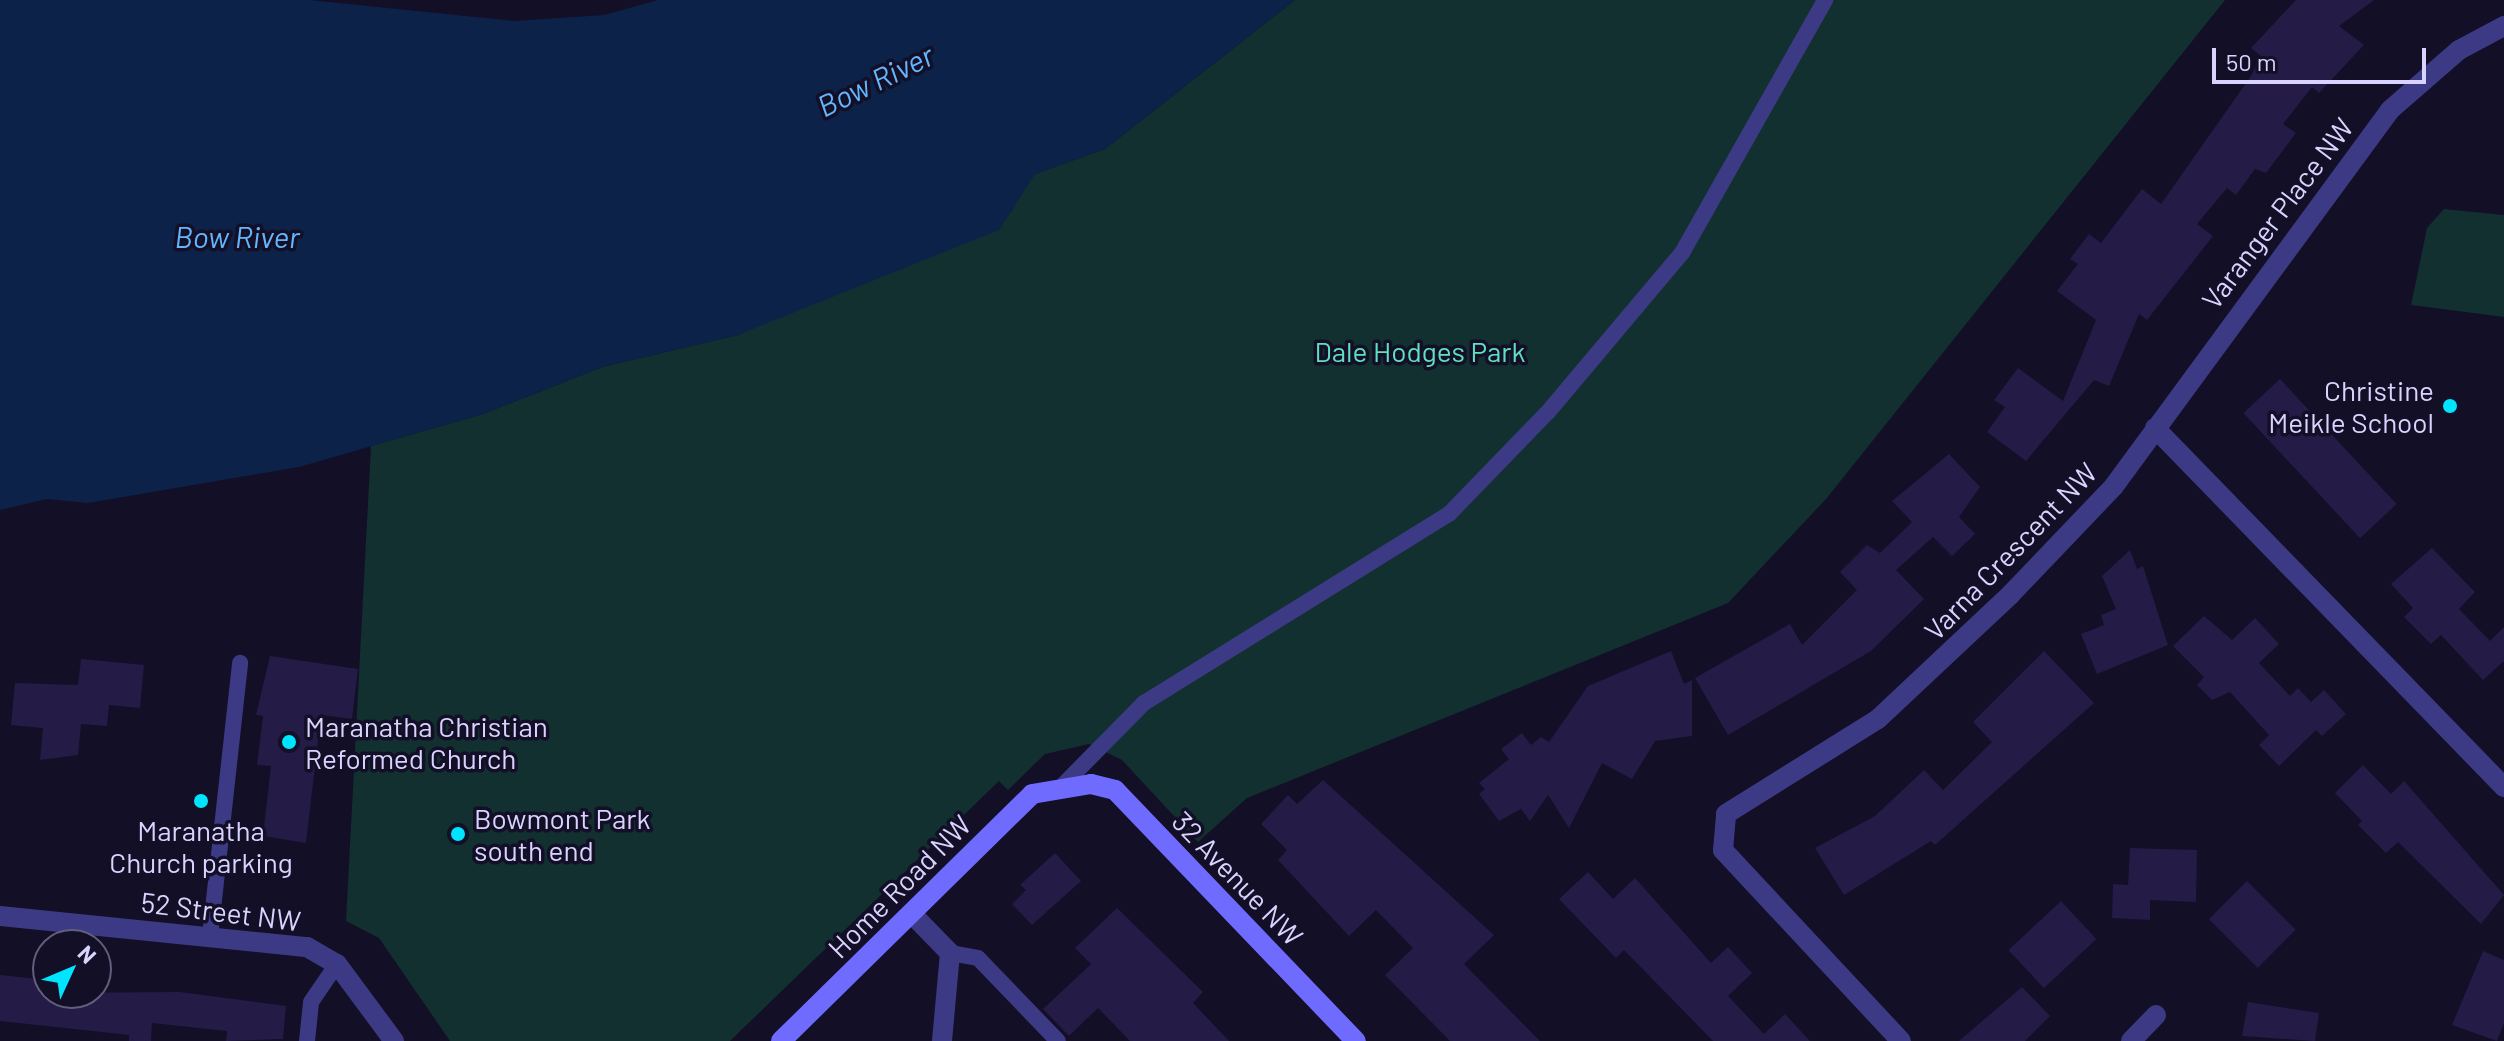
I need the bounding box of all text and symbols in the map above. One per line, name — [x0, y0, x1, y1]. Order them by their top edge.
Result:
scale bar — [2216, 32, 2430, 82]
water label: Bow River — [811, 36, 939, 124]
text: 50 m — [2226, 47, 2277, 76]
street label: Varanger Place NW — [2194, 111, 2360, 315]
water label: Bow River — [175, 218, 299, 254]
park label: Dale Hodges Park — [1314, 334, 1526, 368]
place label: Christine Meikle School — [2268, 373, 2434, 439]
marker: Christine Meikle School — [2441, 397, 2459, 415]
street label: Varna Crescent NW — [1917, 455, 2103, 647]
place label: Maranatha Christian Reformed Church — [305, 709, 548, 775]
marker: Maranatha Christian Reformed Church — [280, 733, 298, 751]
marker: Maranatha Church parking — [192, 792, 210, 810]
place label: Bowmont Park south end — [474, 801, 651, 867]
street label: 32 Avenue NW — [1166, 804, 1310, 952]
street label: Home Road NW — [821, 808, 977, 964]
place label: Maranatha Church parking — [109, 813, 293, 879]
marker: Bowmont Park south end — [449, 825, 467, 843]
street label: 52 Street NW — [139, 885, 303, 937]
north arrow — [32, 929, 112, 1009]
text: N — [73, 939, 102, 968]

